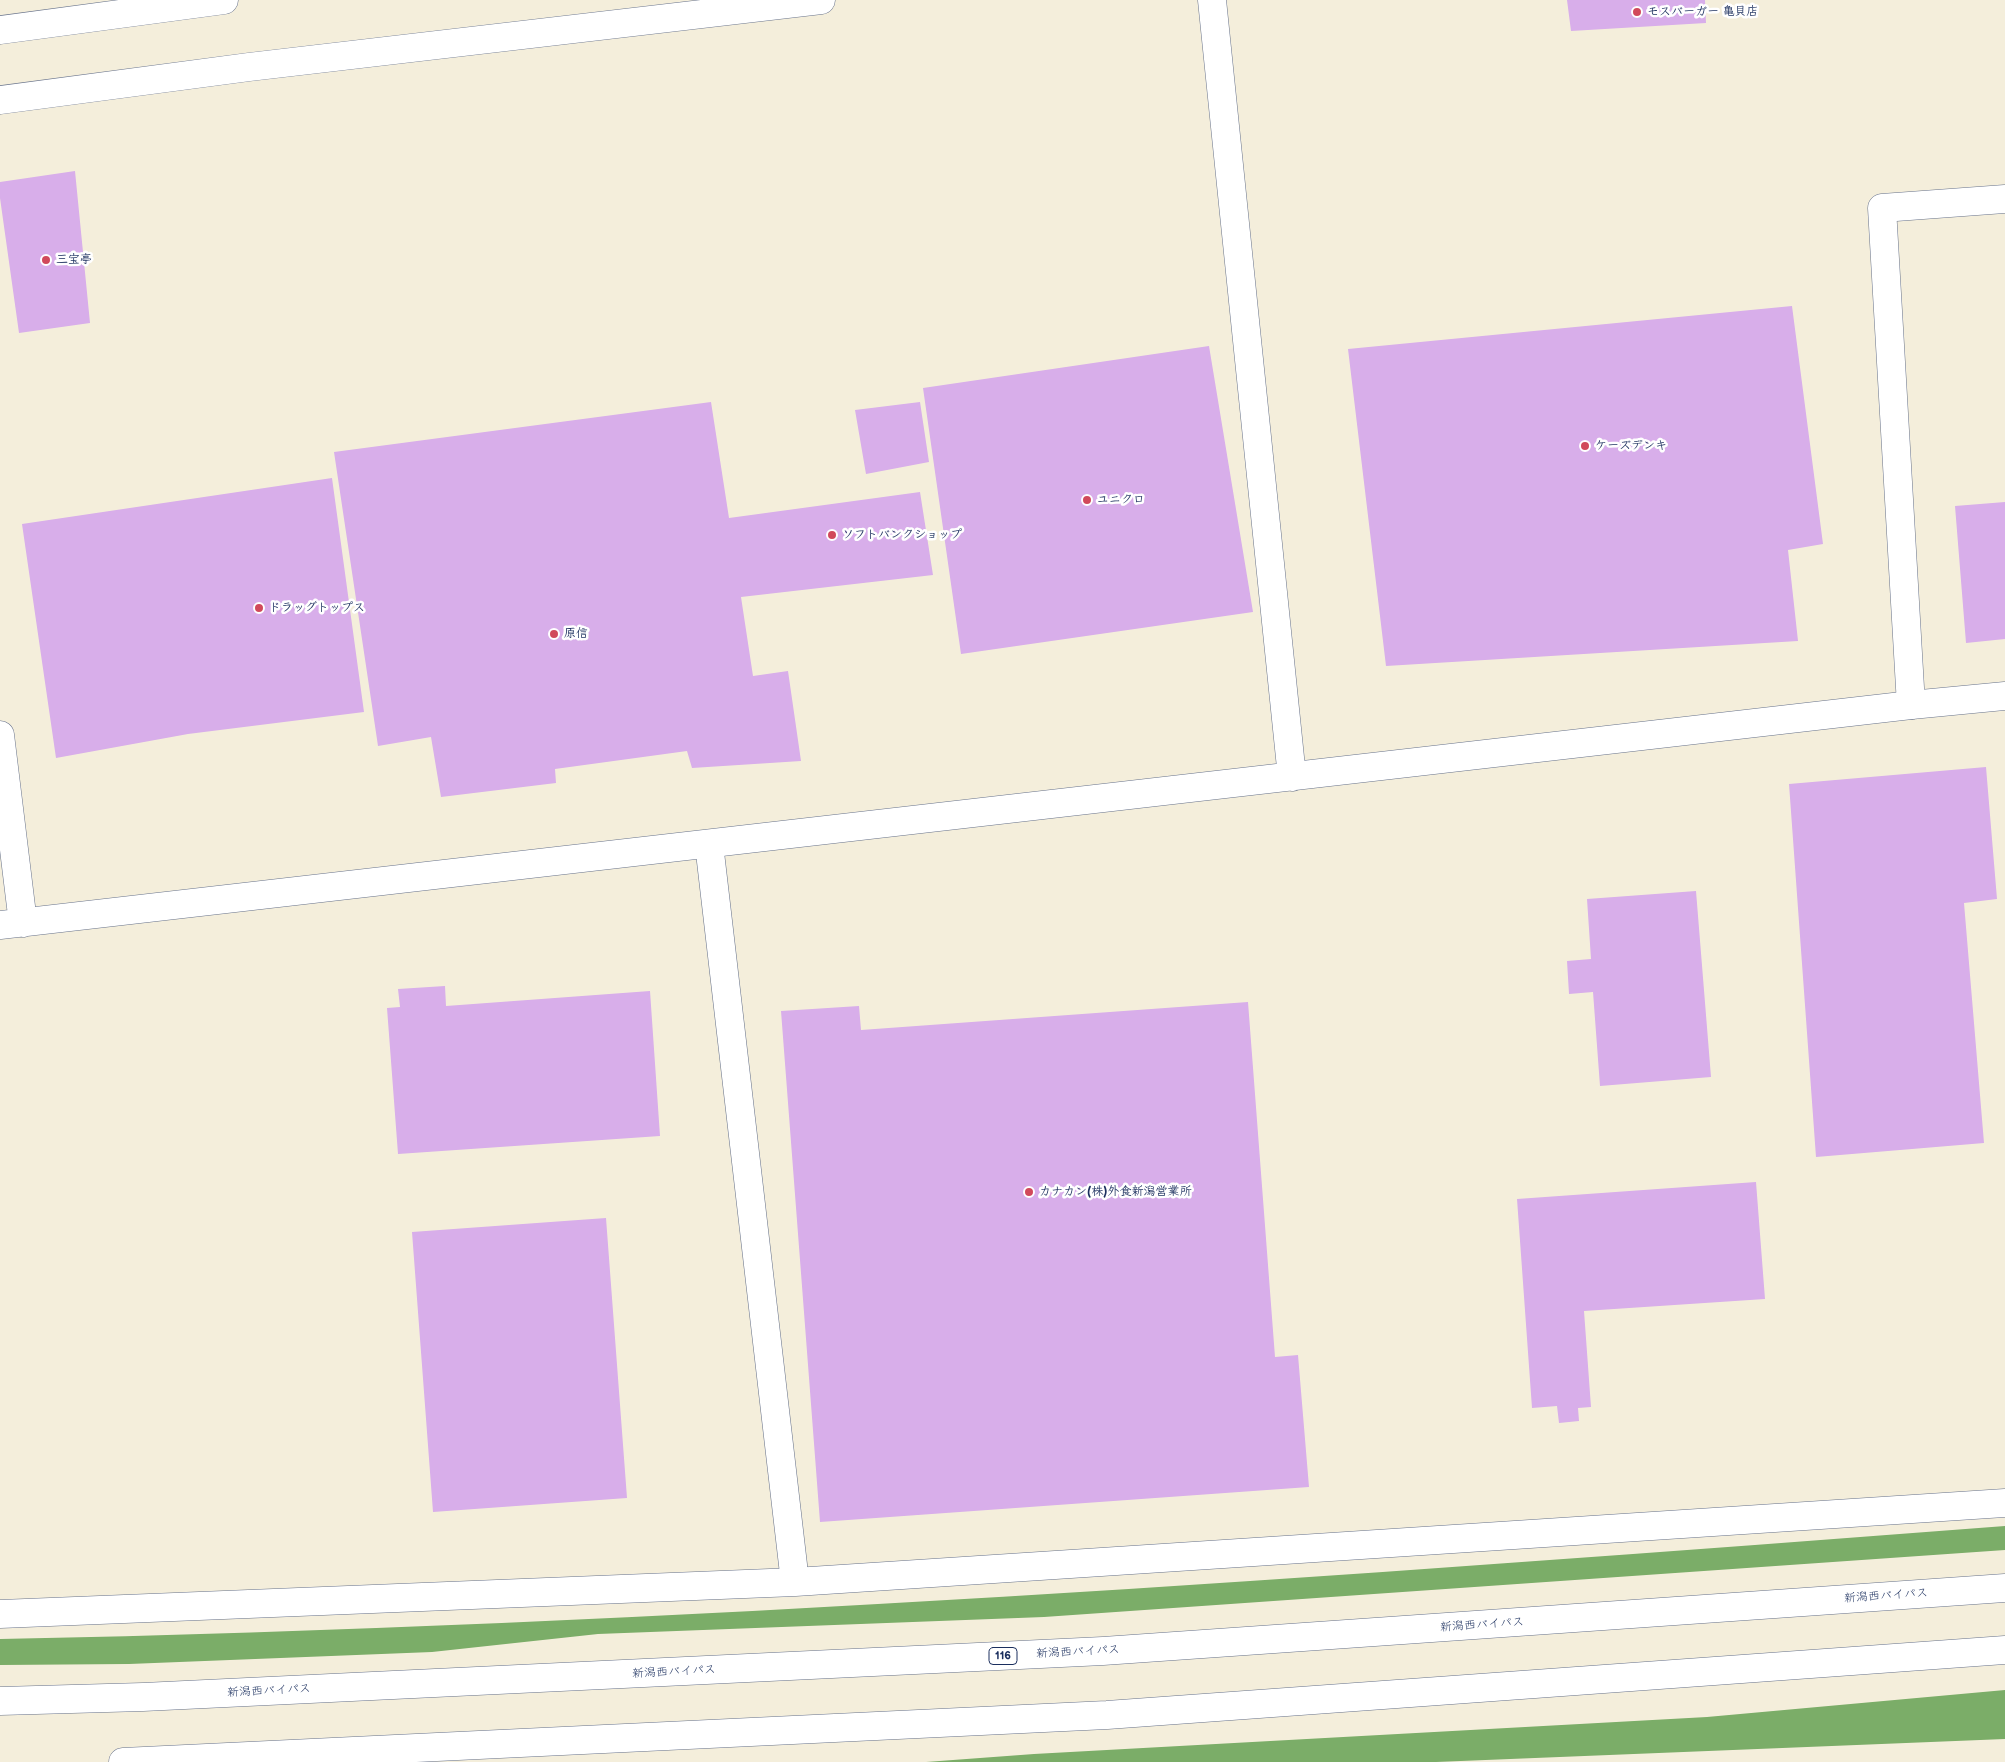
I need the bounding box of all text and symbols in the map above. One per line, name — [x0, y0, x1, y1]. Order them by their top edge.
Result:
place label: モスバーガー 亀貝店 — [1647, 5, 1758, 19]
marker: モスバーガー 亀貝店 — [1631, 6, 1643, 18]
place label: 三宝亭 — [56, 253, 92, 267]
marker: 三宝亭 — [40, 254, 52, 266]
place label: ケーズデンキ — [1595, 439, 1667, 453]
marker: ケーズデンキ — [1579, 440, 1591, 452]
place label: ユニクロ — [1097, 493, 1145, 507]
marker: ユニクロ — [1081, 494, 1093, 506]
place label: ソフトバンクショップ — [842, 528, 962, 542]
marker: ソフトバンクショップ — [826, 529, 838, 541]
place label: ドラッグトップス — [269, 601, 365, 615]
marker: ドラッグトップス — [253, 602, 265, 614]
place label: 原信 — [564, 627, 588, 641]
marker: 原信 — [548, 628, 560, 640]
place label: カナカン(株)外食新潟営業所 — [1039, 1185, 1191, 1199]
marker: カナカン(株)外食新潟営業所 — [1023, 1186, 1035, 1198]
street label: 新潟西バイパス — [1844, 1586, 1928, 1606]
street label: 新潟西バイパス — [1440, 1615, 1524, 1635]
street label: 新潟西バイパス — [1036, 1643, 1120, 1661]
road number: 116 — [989, 1648, 1017, 1664]
street label: 新潟西バイパス — [632, 1663, 716, 1681]
street label: 新潟西バイパス — [227, 1682, 311, 1700]

